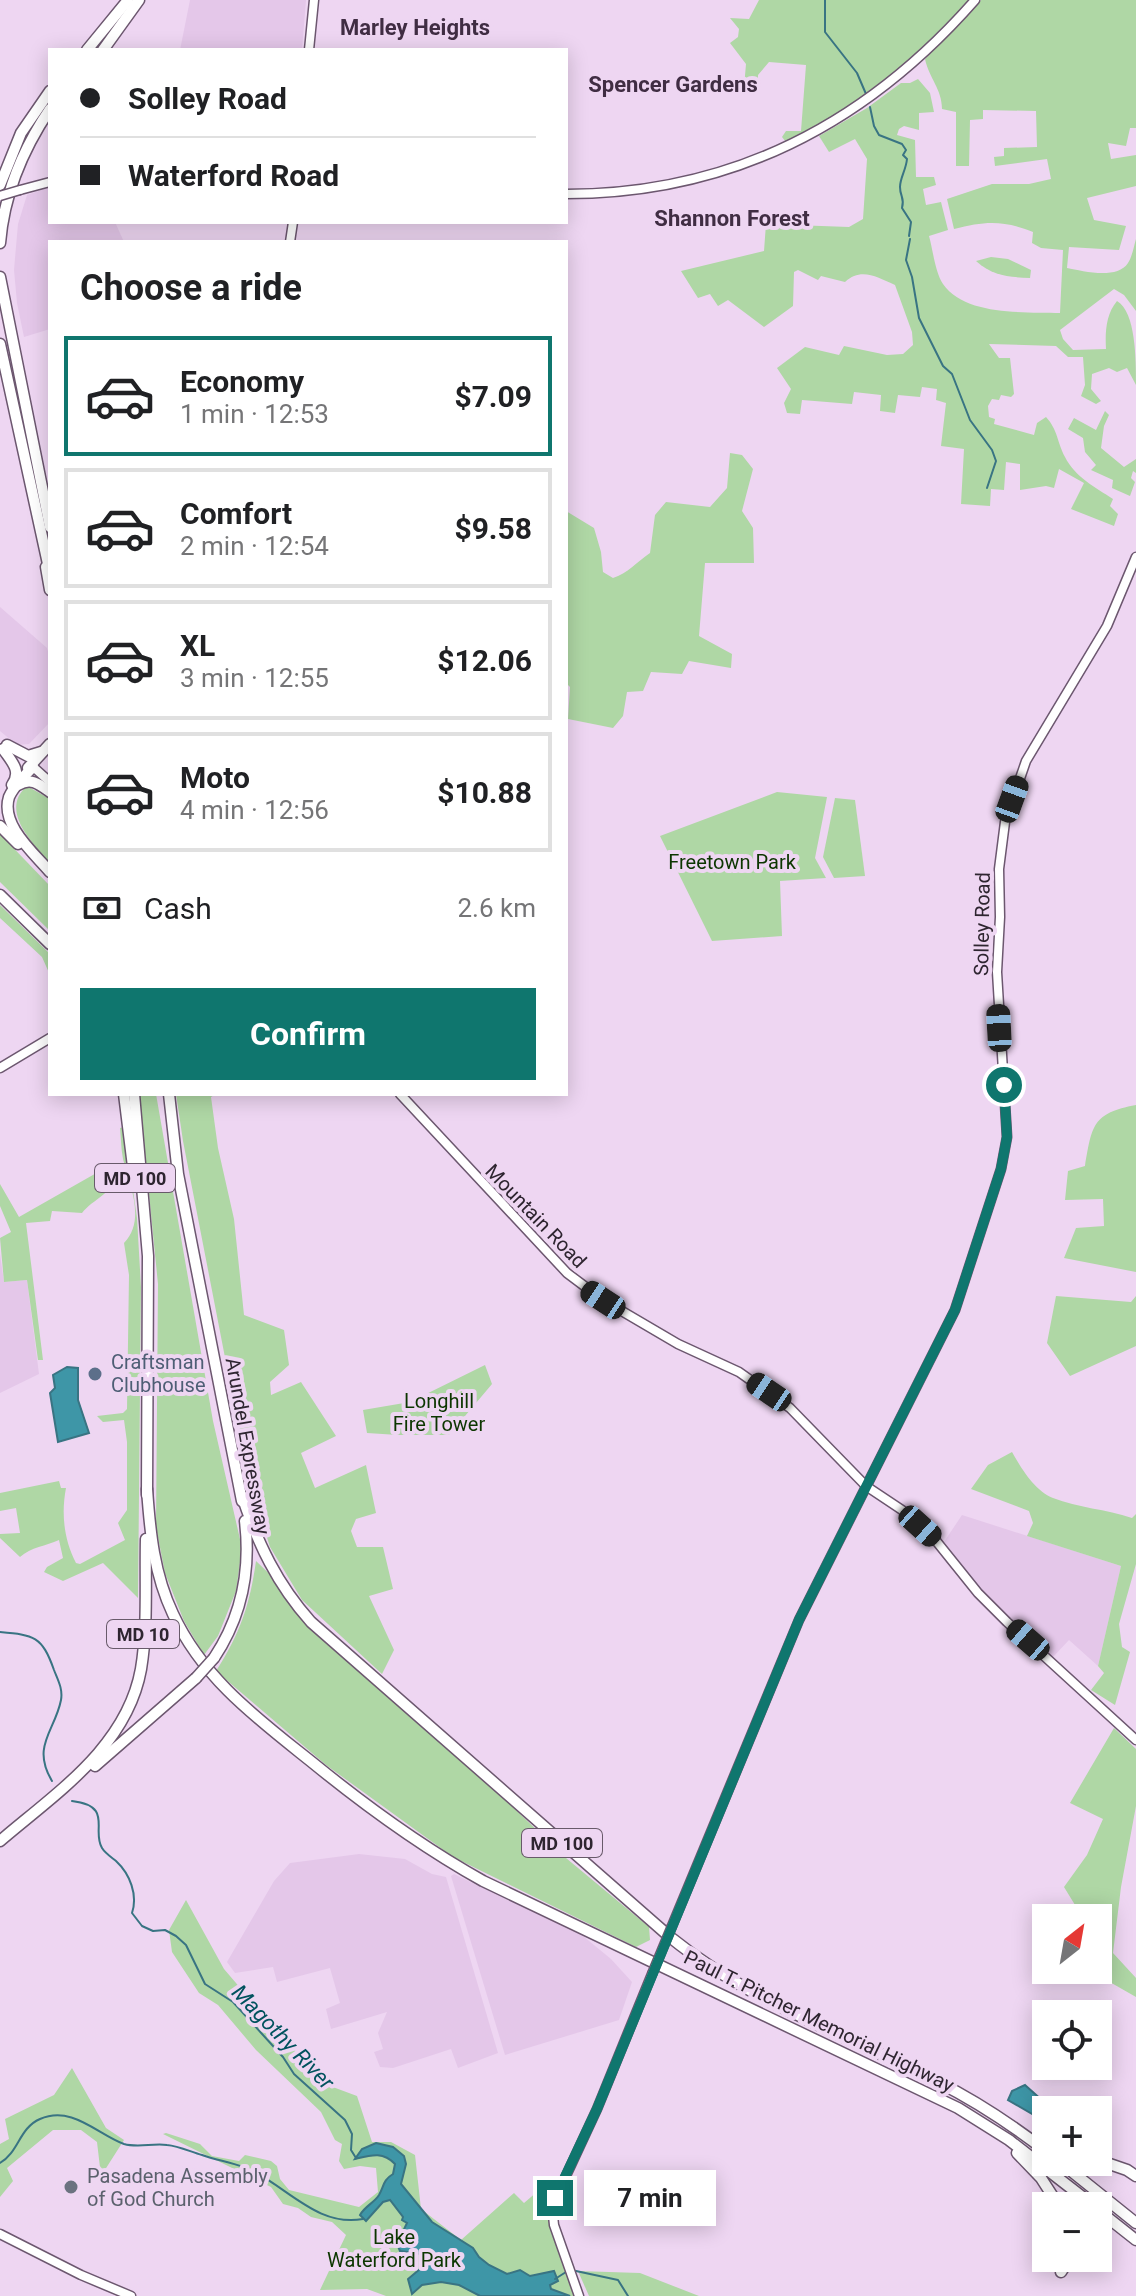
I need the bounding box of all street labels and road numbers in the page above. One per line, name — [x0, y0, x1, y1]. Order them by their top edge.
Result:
street label: Solley Road — [969, 872, 995, 976]
street label: Mountain Road — [480, 1159, 592, 1273]
road number: MD 100 — [95, 1164, 175, 1192]
street label: Arundel Expressway — [221, 1356, 275, 1537]
road number: MD 10 — [107, 1620, 179, 1648]
road number: MD 100 — [522, 1829, 602, 1857]
street label: Paul T. Pitcher Memorial Highway — [680, 1945, 959, 2097]

